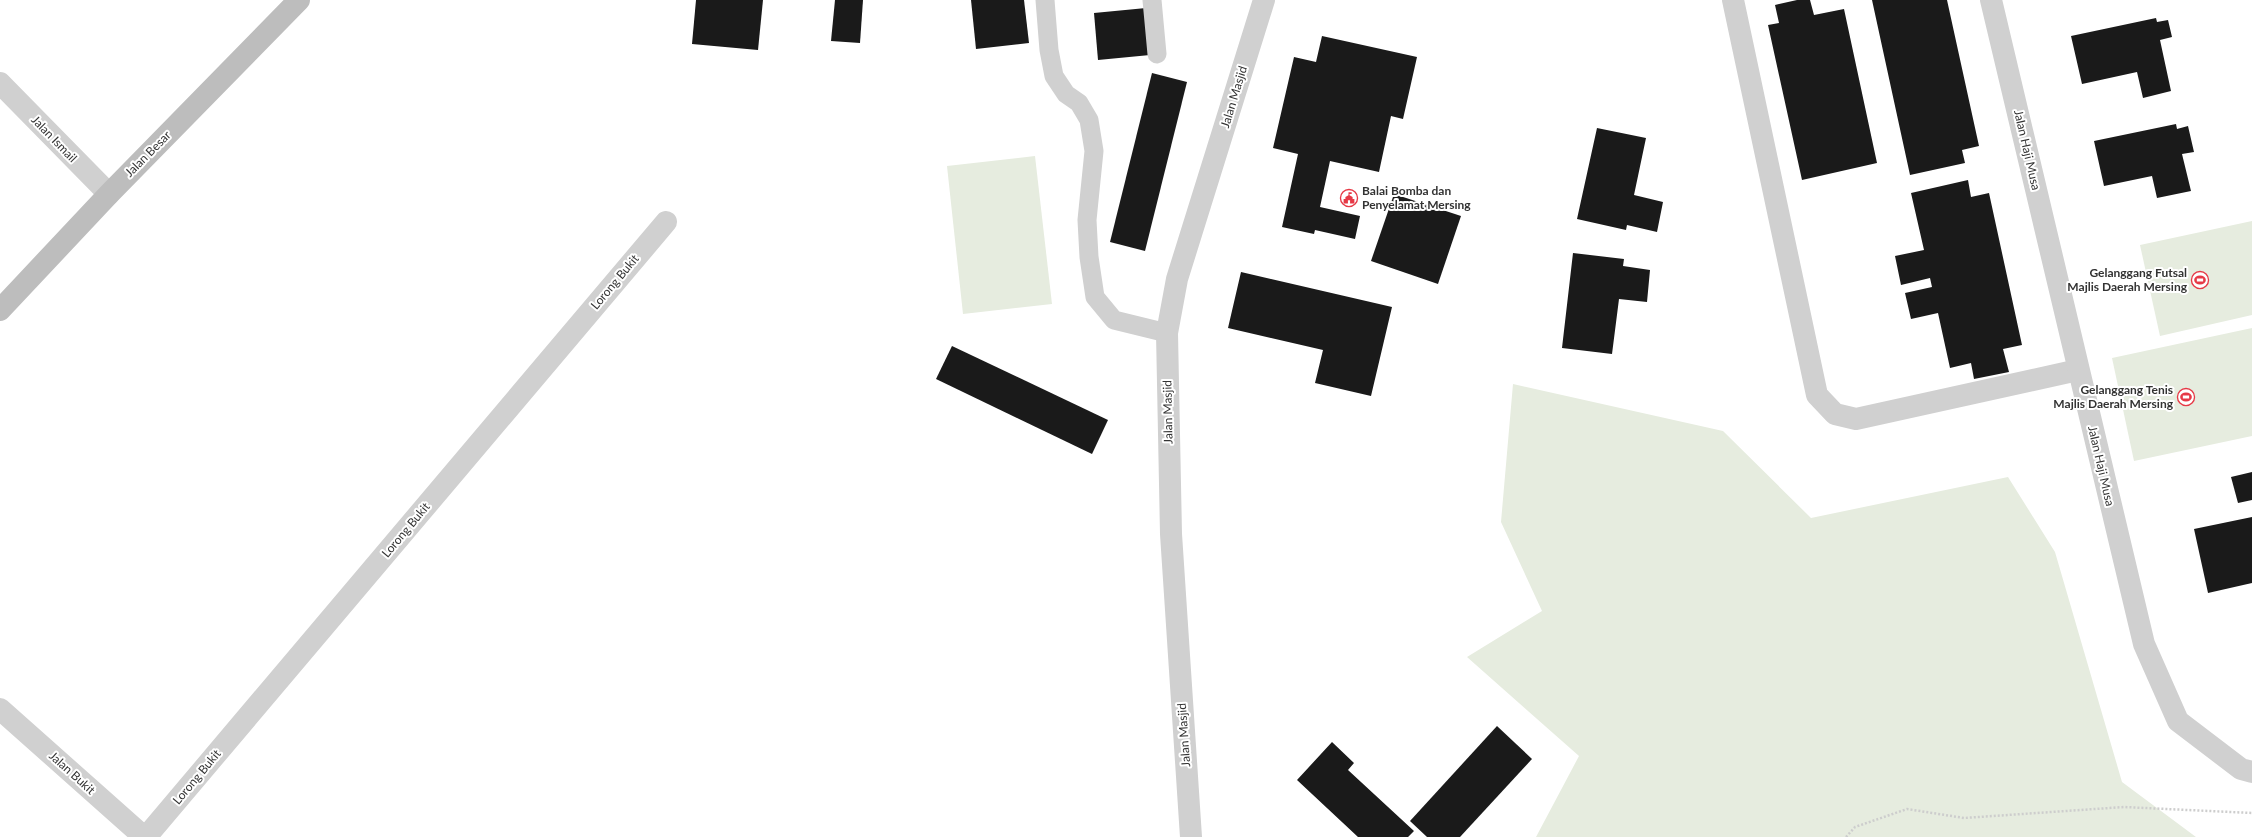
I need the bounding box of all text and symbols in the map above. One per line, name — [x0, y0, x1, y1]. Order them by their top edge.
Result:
street label: Jalan Masjid — [1217, 64, 1250, 130]
street label: Jalan Haji Musa — [2011, 108, 2044, 192]
street label: Jalan Ismail — [28, 112, 80, 165]
street label: Jalan Besar — [122, 127, 174, 180]
place label: Balai Bomba dan Penyelamat Mersing — [1362, 183, 1471, 212]
public building icon: Balai Bomba dan Penyelamat Mersing — [1339, 188, 1359, 208]
street label: Lorong Bukit — [587, 251, 642, 312]
place label: Gelanggang Futsal Majlis Daerah Mersing — [2067, 265, 2188, 294]
sports icon: Gelanggang Futsal Majlis Daerah Mersing — [2190, 270, 2210, 290]
street label: Jalan Masjid — [1159, 380, 1176, 444]
place label: Gelanggang Tenis Majlis Daerah Mersing — [2053, 382, 2174, 411]
sports icon: Gelanggang Tenis Majlis Daerah Mersing — [2176, 387, 2196, 407]
street label: Jalan Haji Musa — [2085, 424, 2118, 508]
street label: Lorong Bukit — [378, 499, 433, 560]
street label: Jalan Masjid — [1174, 703, 1193, 767]
street label: Lorong Bukit — [169, 746, 224, 807]
street label: Jalan Bukit — [46, 748, 99, 798]

